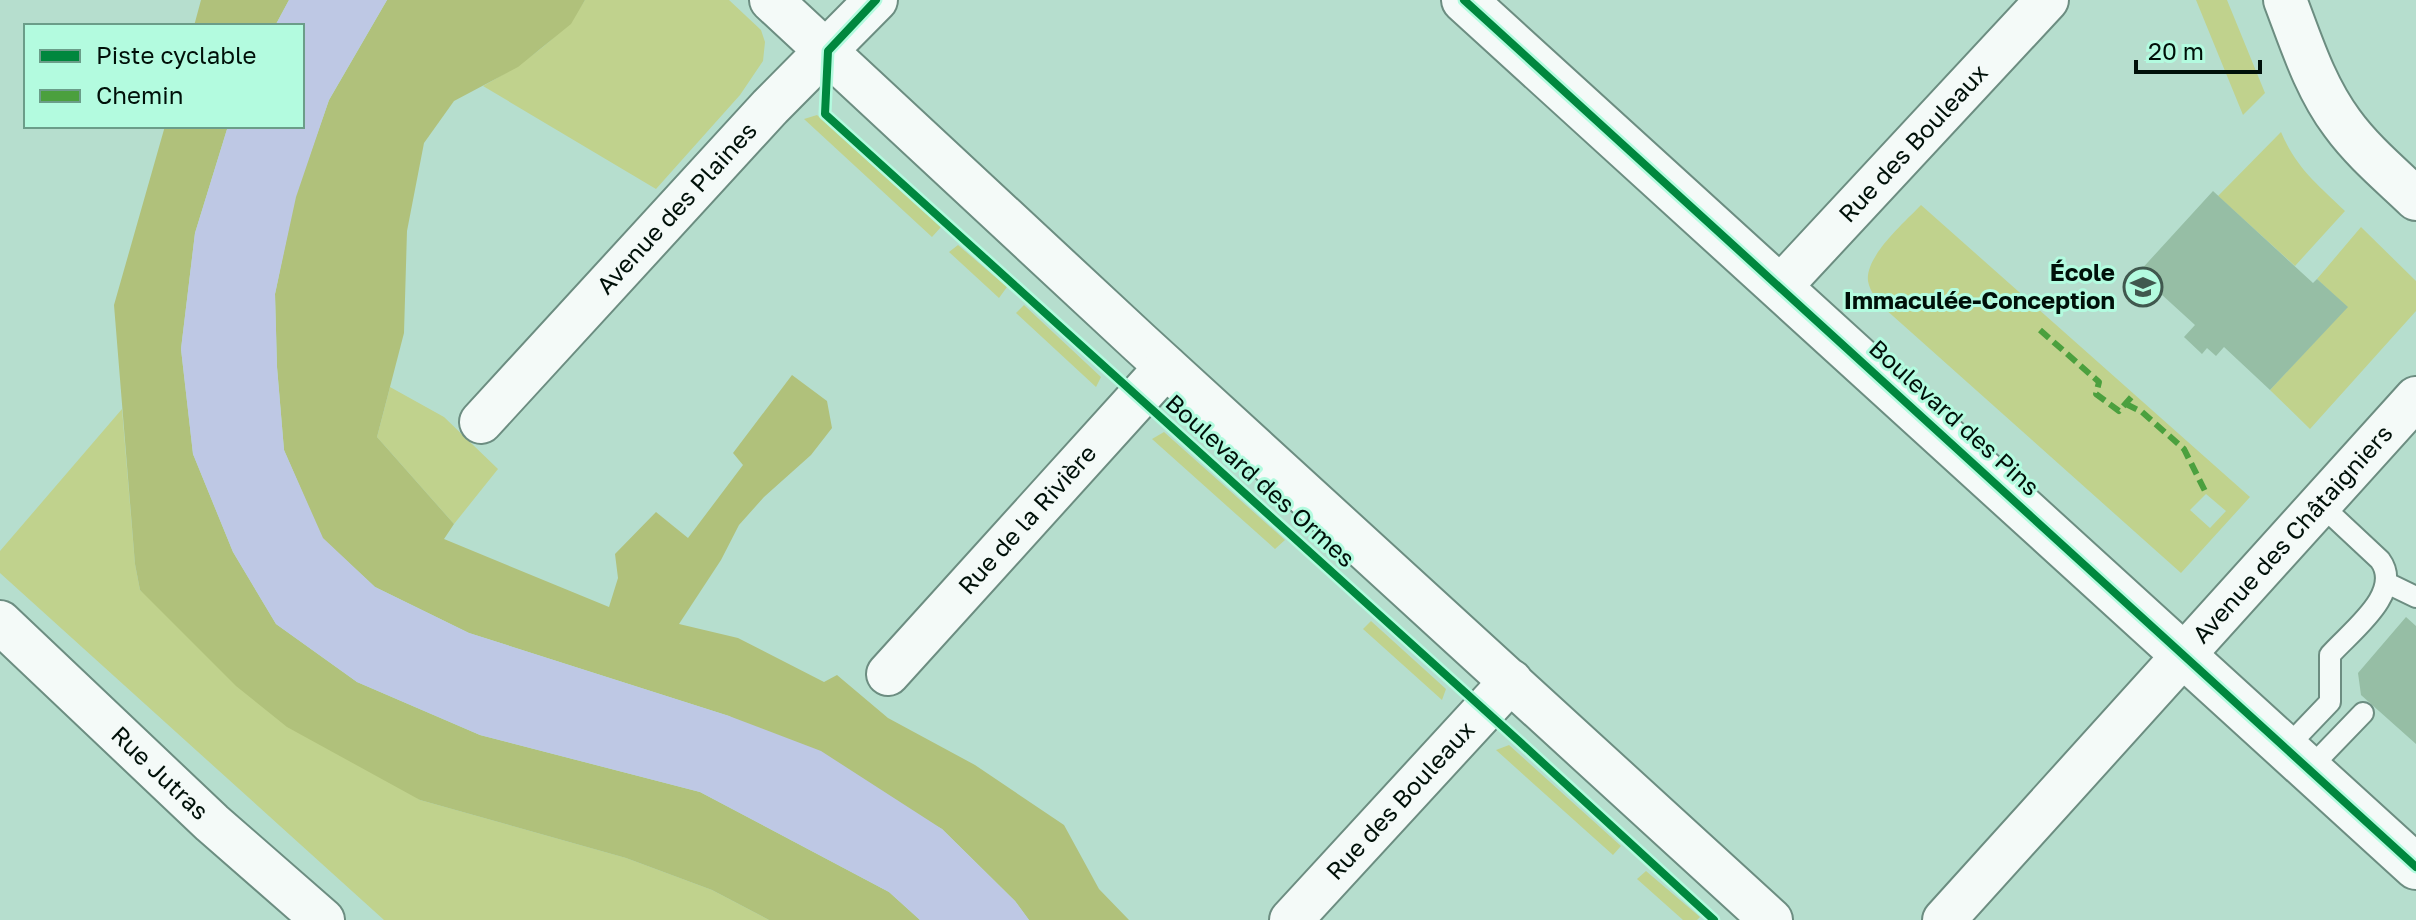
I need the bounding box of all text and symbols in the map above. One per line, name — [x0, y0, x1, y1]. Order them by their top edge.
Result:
legend — [24, 24, 304, 128]
scale bar — [2136, 24, 2260, 74]
text: 20 m — [2148, 36, 2204, 65]
text: Piste cyclable — [96, 40, 256, 69]
street label: Rue des Bouleaux — [1832, 57, 1993, 228]
text: Chemin — [96, 80, 183, 109]
street label: Avenue des Plaines — [590, 115, 762, 299]
place label: École Immaculée-Conception — [1844, 257, 2115, 314]
school or university icon: École Immaculée-Conception — [2122, 266, 2164, 308]
street label: Boulevard des Pins — [1864, 333, 2046, 501]
street label: Boulevard des Ormes — [1160, 387, 1362, 572]
street label: Avenue des Châtaigniers — [2186, 418, 2398, 648]
street label: Rue de la Rivière — [951, 438, 1102, 600]
street label: Rue des Bouleaux — [1319, 714, 1480, 885]
street label: Rue Jutras — [106, 719, 215, 825]

